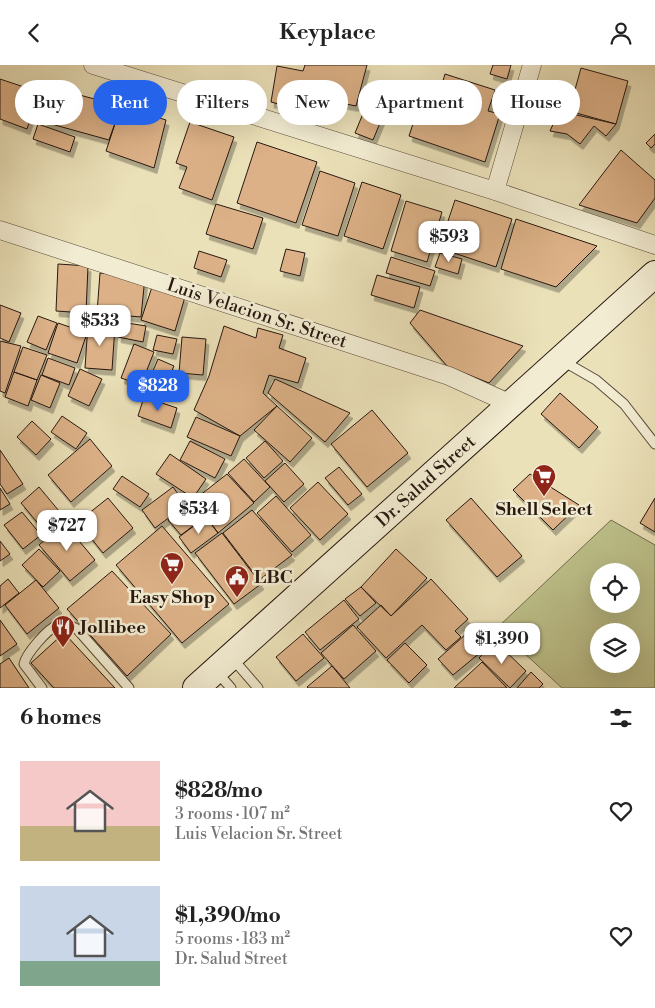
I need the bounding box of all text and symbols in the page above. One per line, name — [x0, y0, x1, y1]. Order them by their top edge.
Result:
icon: back — [20, 19, 48, 47]
text: Keyplace — [279, 19, 376, 46]
icon: person — [607, 19, 635, 47]
chip: Buy — [15, 80, 83, 125]
chip: Rent — [93, 80, 167, 125]
chip: Filters — [177, 80, 267, 125]
chip: New — [277, 80, 348, 125]
chip: Apartment — [358, 80, 482, 125]
chip: House — [492, 80, 580, 125]
pin: $593 — [419, 221, 479, 263]
text: $593 — [429, 227, 469, 247]
street label: Luis Velacion Sr. Street — [164, 273, 350, 354]
pin: $533 — [70, 305, 130, 347]
text: $533 — [81, 311, 119, 331]
pin: $828 — [128, 369, 188, 412]
text: $828 — [138, 376, 178, 396]
street label: Dr. Salud Street — [371, 430, 481, 532]
supermarket icon: Shell Select — [531, 463, 557, 497]
pin: $534 — [169, 493, 229, 535]
place label: Shell Select — [495, 498, 593, 521]
text: $534 — [179, 499, 219, 519]
pin: $727 — [37, 509, 97, 552]
text: $727 — [48, 516, 86, 536]
supermarket icon: Easy Shop — [159, 551, 185, 585]
map controls — [590, 563, 640, 673]
button: locate — [590, 563, 640, 613]
public building icon: LBC — [224, 564, 250, 598]
place label: LBC — [254, 566, 293, 589]
place label: Easy Shop — [129, 586, 215, 609]
restaurant icon: Jollibee — [50, 614, 76, 648]
place label: Jollibee — [77, 616, 146, 639]
pin: $1,390 — [461, 623, 543, 665]
button: layers — [590, 623, 640, 673]
text: $1,390 — [475, 629, 529, 649]
icon: filters — [607, 704, 635, 732]
text: 6 homes — [20, 705, 101, 731]
text: $828/mo — [175, 778, 263, 804]
icon: home — [60, 781, 120, 841]
icon: heart — [607, 797, 635, 825]
text: 3 rooms · 107 m² — [175, 804, 290, 824]
text: Luis Velacion Sr. Street — [175, 824, 342, 844]
text: $1,390/mo — [175, 903, 281, 929]
icon: home — [60, 906, 120, 966]
icon: heart — [607, 922, 635, 950]
text: 5 rooms · 183 m² — [175, 929, 290, 949]
text: Dr. Salud Street — [175, 949, 288, 969]

